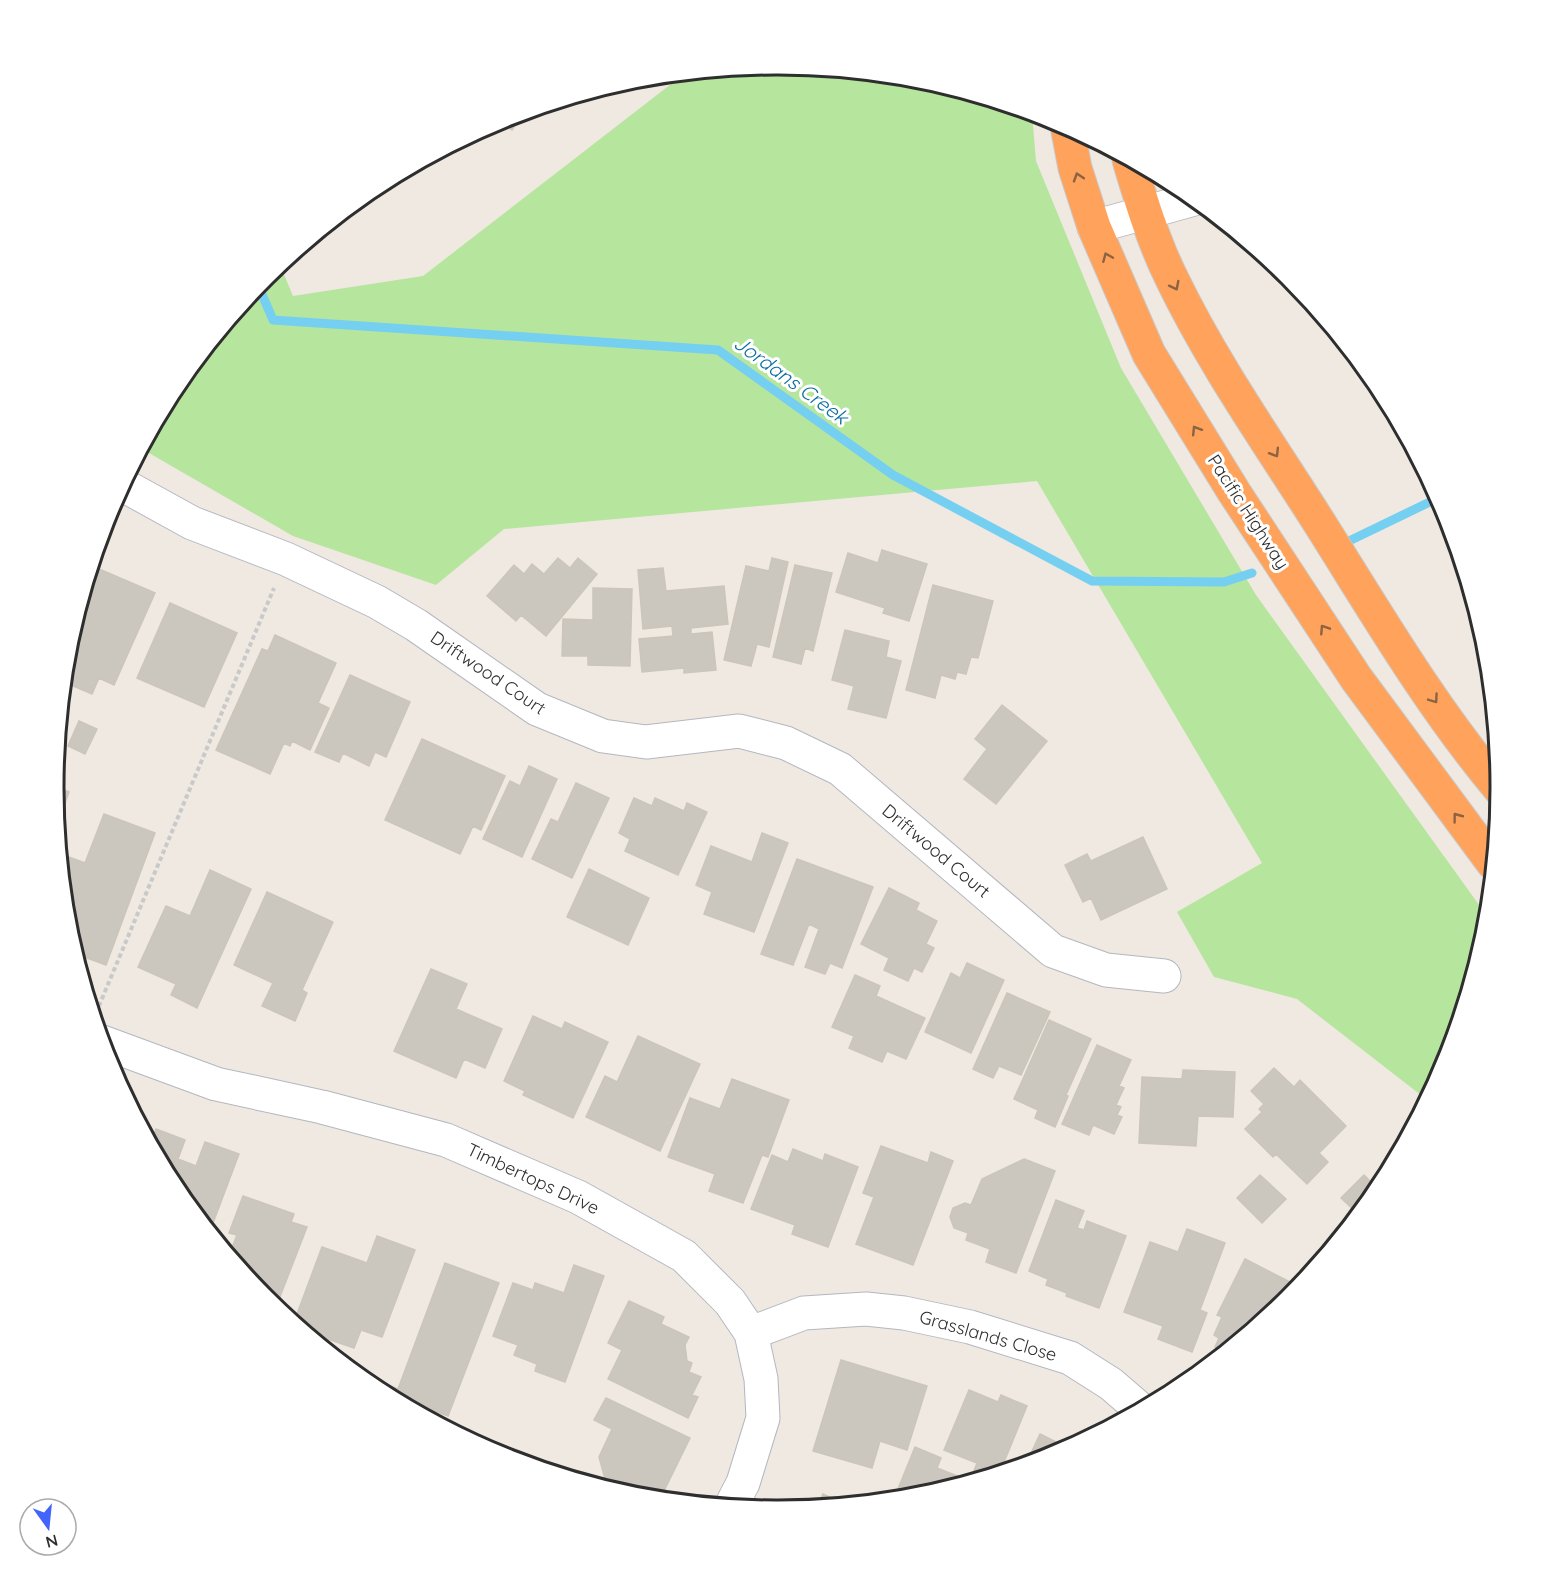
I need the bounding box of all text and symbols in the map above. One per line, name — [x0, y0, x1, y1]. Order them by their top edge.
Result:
one-way arrow — [1073, 172, 1086, 183]
one-way arrow — [1102, 252, 1114, 263]
one-way arrow — [1168, 279, 1179, 290]
water label: Jordans Creek — [729, 330, 855, 431]
one-way arrow — [1191, 426, 1203, 436]
one-way arrow — [1268, 446, 1279, 457]
street label: Pacific Highway — [1203, 450, 1294, 573]
one-way arrow — [1320, 625, 1331, 636]
street label: Driftwood Court — [426, 626, 550, 720]
one-way arrow — [1427, 693, 1438, 704]
street label: Driftwood Court — [878, 799, 995, 903]
one-way arrow — [1454, 812, 1465, 823]
street label: Timbertops Drive — [463, 1138, 603, 1219]
street label: Grasslands Close — [917, 1305, 1060, 1366]
north arrow — [18, 1497, 78, 1557]
text: N — [44, 1530, 60, 1553]

